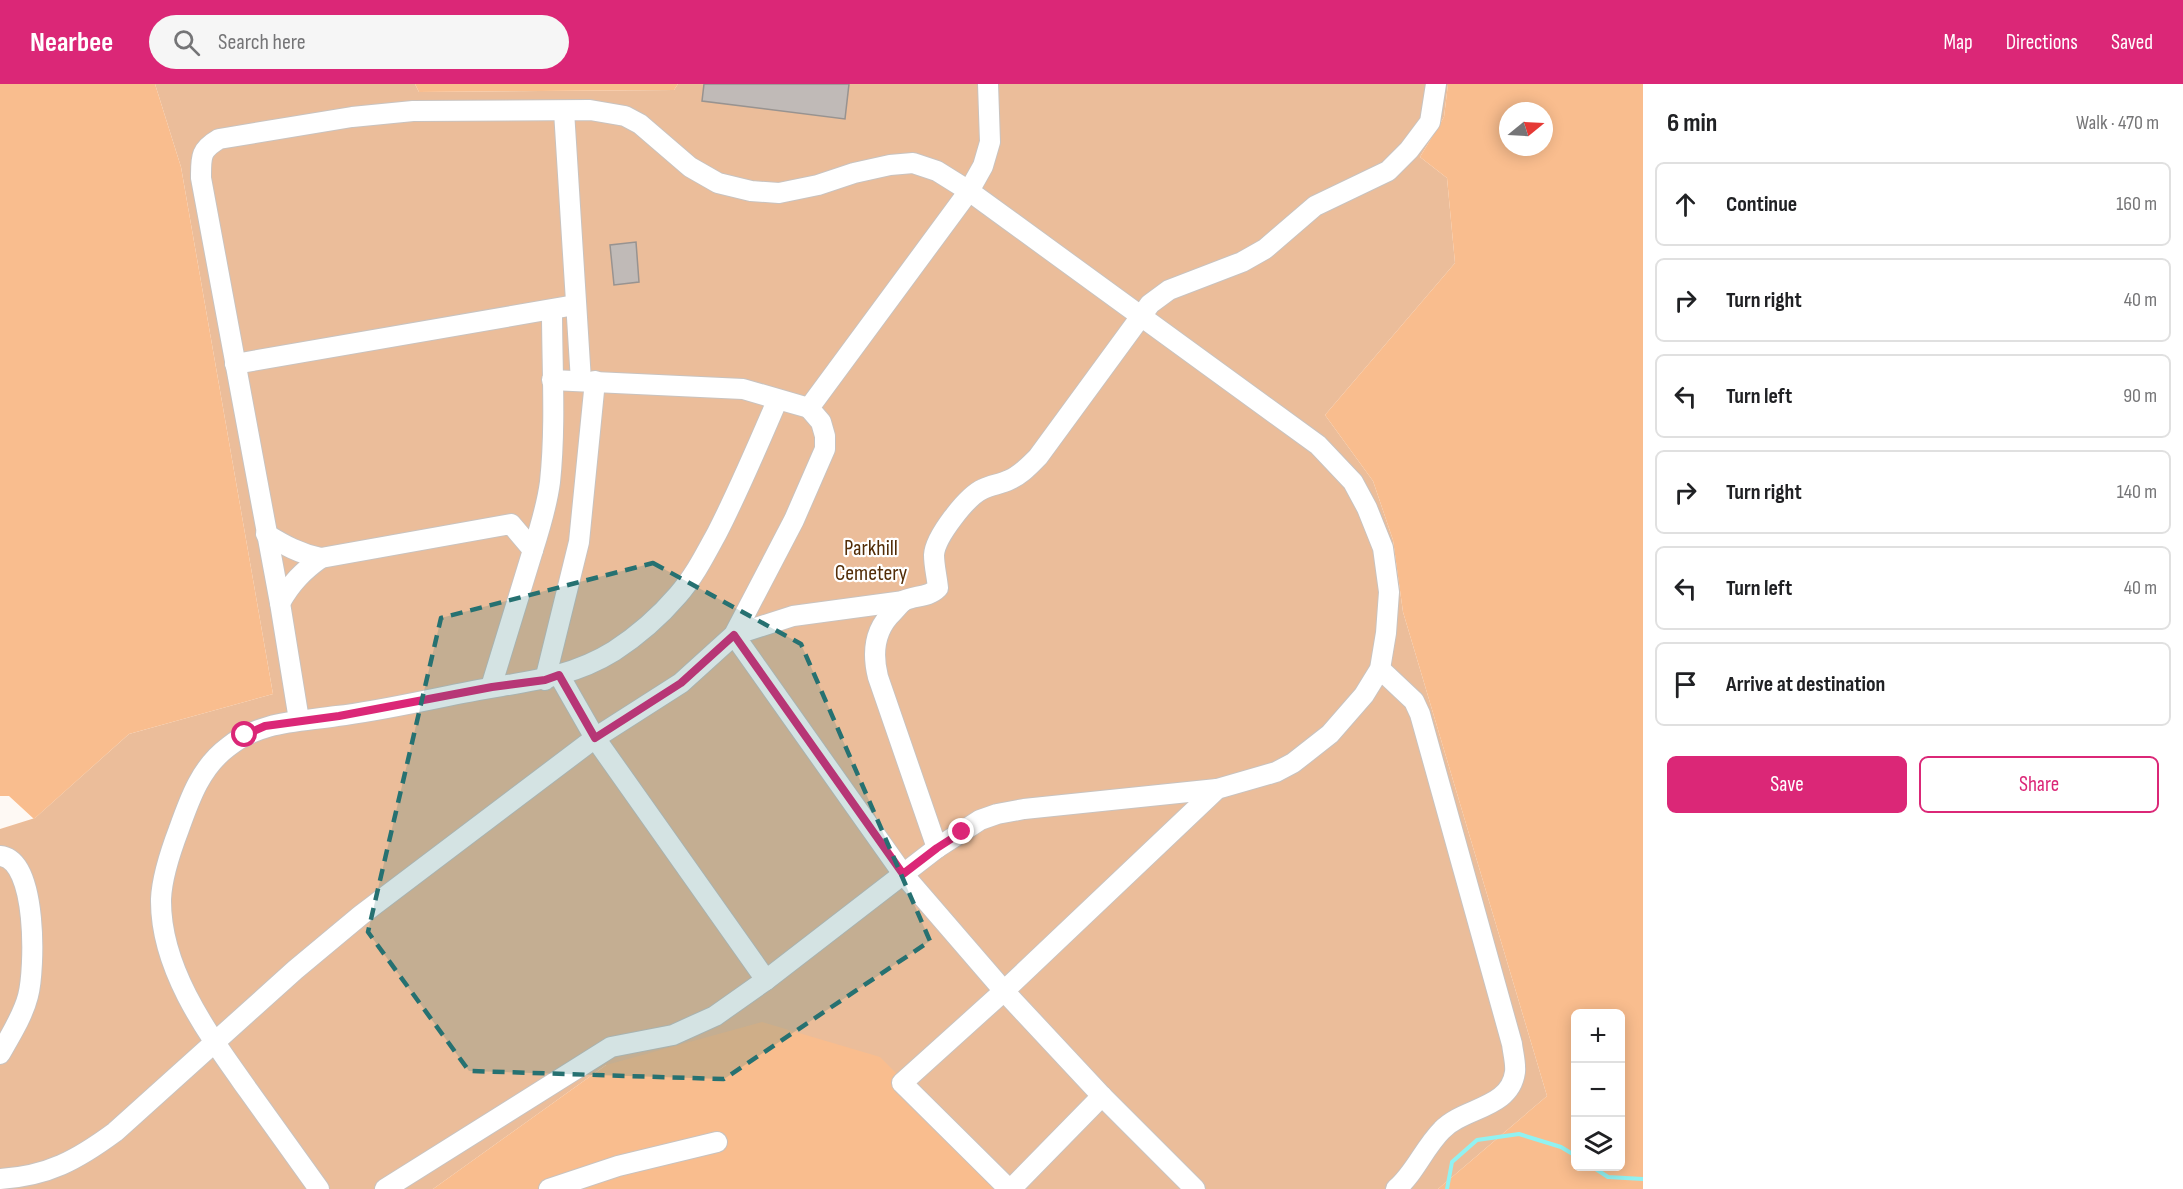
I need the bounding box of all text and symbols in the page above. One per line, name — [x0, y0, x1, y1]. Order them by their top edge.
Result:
search box — [149, 15, 569, 69]
text: Nearbee — [30, 26, 113, 59]
icon: search — [170, 26, 203, 59]
text: Search here — [218, 29, 306, 56]
text: Map — [1943, 30, 1973, 55]
text: Directions — [2006, 30, 2078, 55]
text: Saved — [2111, 30, 2153, 55]
north arrow — [1499, 102, 1553, 156]
text: 6 min — [1667, 108, 1717, 139]
text: Walk · 470 m — [2076, 111, 2159, 135]
icon: ahead — [1669, 188, 1702, 221]
text: Continue — [1726, 191, 1797, 218]
text: 160 m — [2116, 192, 2157, 216]
icon: right — [1669, 284, 1702, 317]
text: Turn right — [1726, 287, 1802, 314]
text: 40 m — [2124, 288, 2157, 312]
icon: left — [1669, 380, 1702, 413]
text: Turn left — [1726, 383, 1792, 410]
text: 90 m — [2123, 384, 2157, 408]
icon: right — [1669, 476, 1702, 509]
text: Turn right — [1726, 479, 1802, 506]
text: 140 m — [2117, 480, 2157, 504]
park label: Parkhill Cemetery — [835, 535, 908, 587]
icon: left — [1669, 572, 1702, 605]
text: Turn left — [1726, 575, 1792, 602]
text: 40 m — [2124, 576, 2157, 600]
icon: arrive — [1669, 668, 1702, 701]
text: Arrive at destination — [1726, 671, 1885, 698]
route start — [231, 721, 257, 747]
button: Save — [1667, 756, 1907, 813]
button: Share — [1919, 756, 2159, 813]
route end — [948, 818, 974, 844]
map controls — [1571, 1009, 1625, 1171]
button: + — [1571, 1009, 1625, 1063]
button: − — [1571, 1063, 1625, 1117]
button: layers — [1571, 1117, 1625, 1171]

